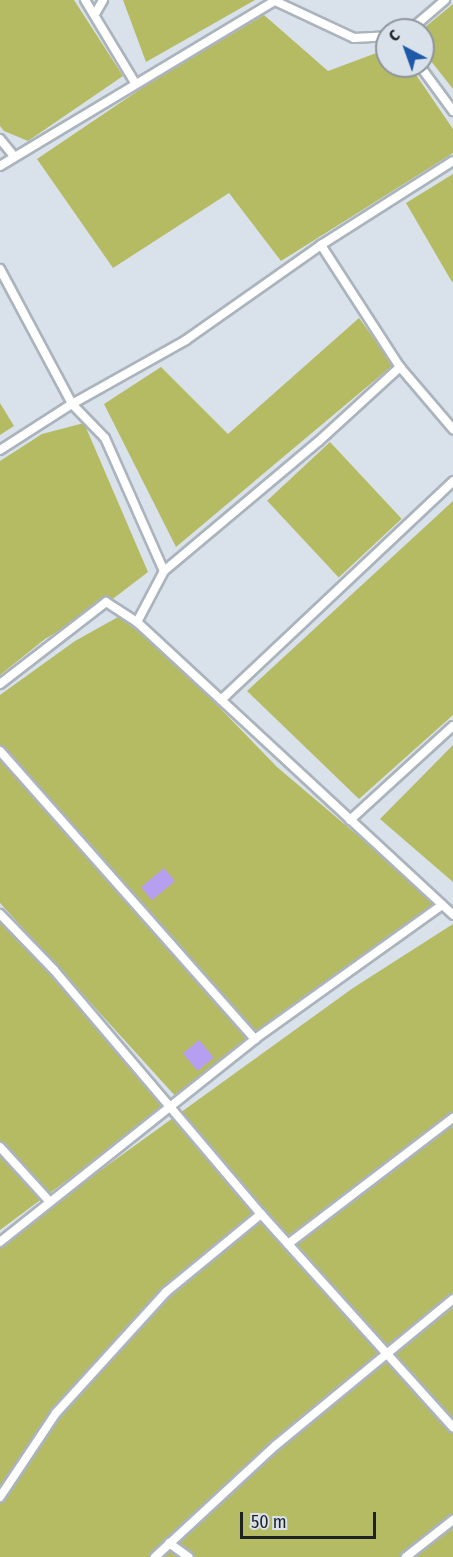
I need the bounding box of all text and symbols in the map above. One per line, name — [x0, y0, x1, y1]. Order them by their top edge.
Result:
north arrow — [375, 18, 435, 78]
text: С — [385, 26, 404, 45]
scale bar — [243, 1500, 380, 1538]
text: 50 m — [251, 1511, 287, 1533]

